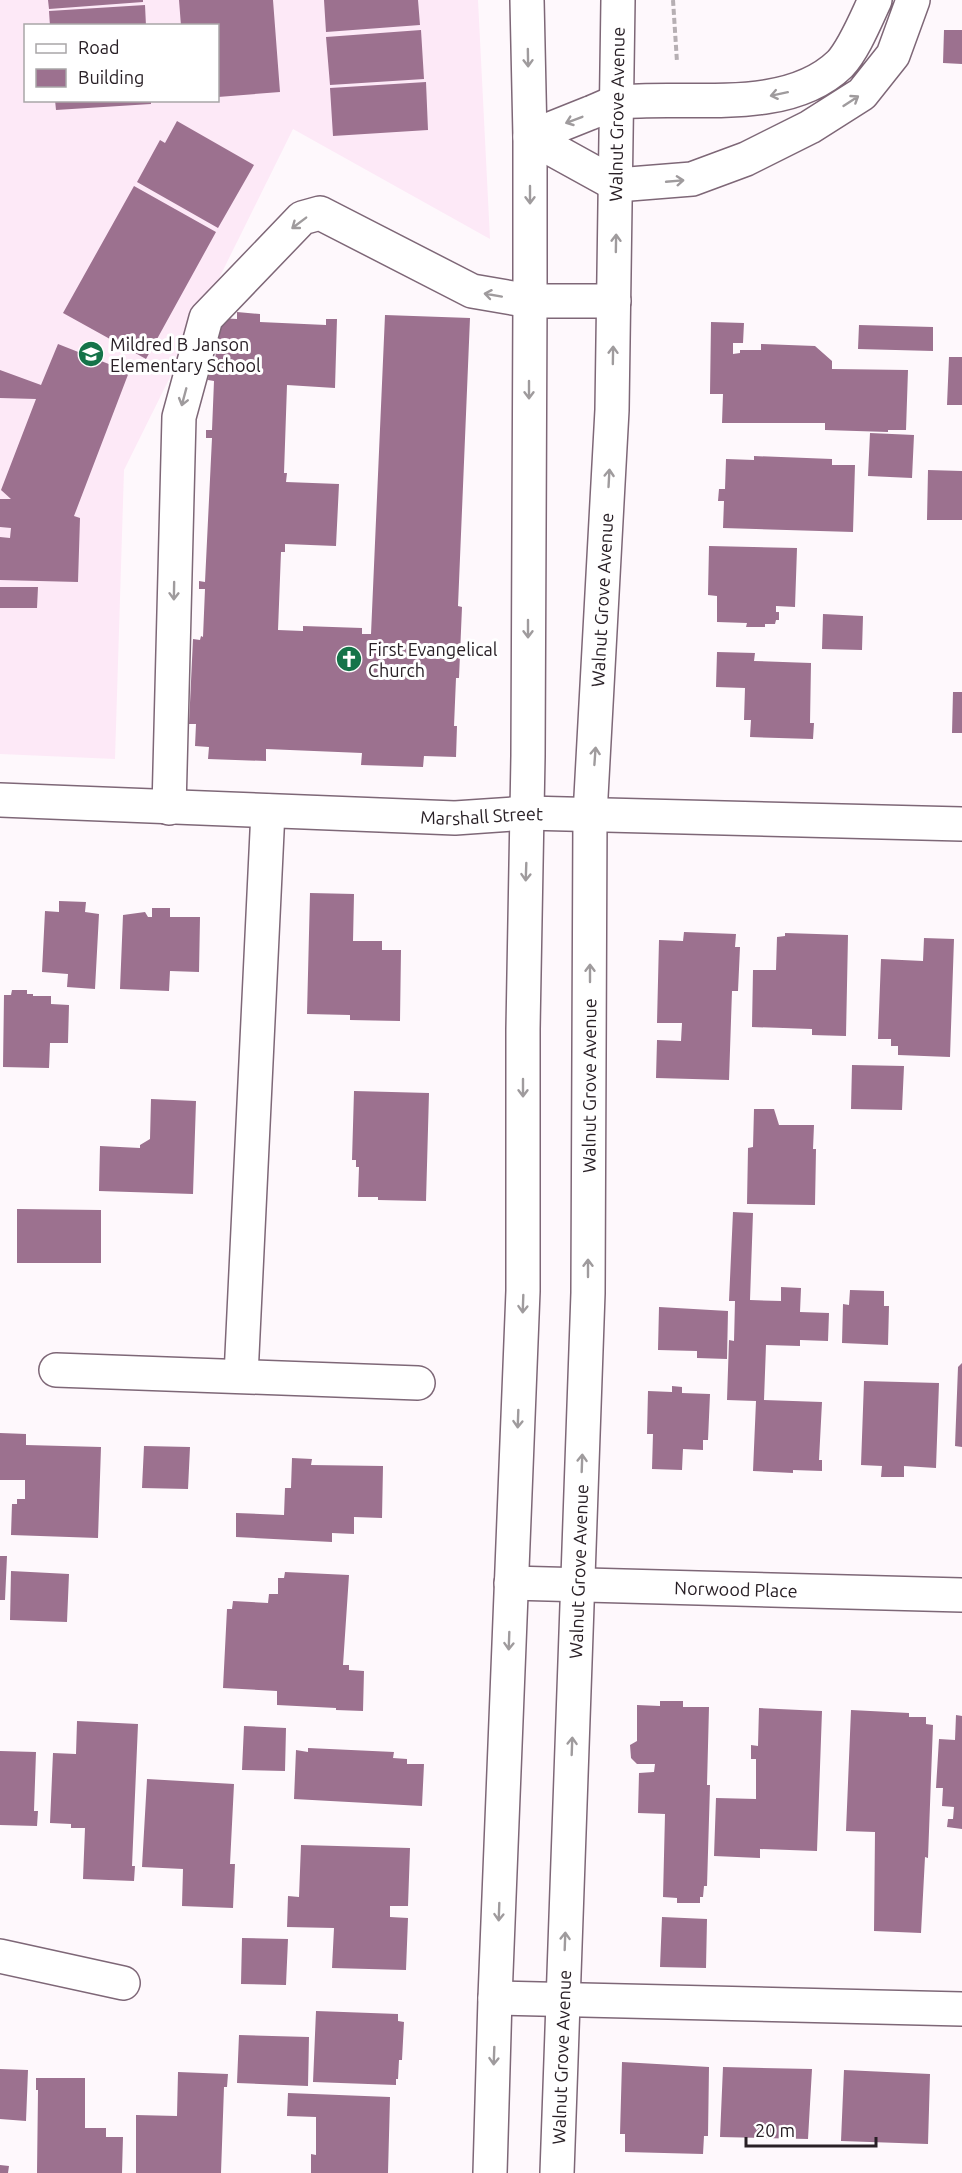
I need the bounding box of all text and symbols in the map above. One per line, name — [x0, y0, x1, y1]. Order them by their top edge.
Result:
legend — [24, 24, 219, 102]
street label: Walnut Grove Avenue — [605, 27, 628, 202]
text: Road — [78, 37, 120, 57]
one-way arrow — [522, 48, 534, 68]
text: Building — [78, 67, 144, 87]
one-way arrow — [769, 89, 789, 100]
one-way arrow — [842, 94, 859, 106]
one-way arrow — [565, 115, 583, 126]
one-way arrow — [664, 175, 684, 186]
one-way arrow — [524, 185, 536, 205]
one-way arrow — [291, 216, 307, 229]
one-way arrow — [610, 234, 621, 254]
one-way arrow — [484, 289, 504, 300]
place label: Mildred B Janson Elementary School — [110, 334, 261, 375]
school or university icon: Mildred B Janson Elementary School — [76, 339, 106, 369]
one-way arrow — [608, 346, 619, 366]
one-way arrow — [523, 380, 535, 400]
one-way arrow — [178, 387, 189, 406]
one-way arrow — [604, 468, 615, 488]
street label: Walnut Grove Avenue — [587, 512, 616, 688]
one-way arrow — [169, 581, 180, 601]
one-way arrow — [522, 618, 534, 638]
place label: First Evangelical Church — [368, 639, 498, 680]
church icon: First Evangelical Church — [334, 644, 364, 674]
one-way arrow — [589, 747, 600, 767]
street label: Marshall Street — [420, 803, 543, 828]
one-way arrow — [520, 861, 531, 881]
one-way arrow — [584, 963, 596, 983]
street label: Walnut Grove Avenue — [579, 998, 599, 1173]
one-way arrow — [517, 1077, 529, 1097]
one-way arrow — [582, 1259, 594, 1279]
one-way arrow — [517, 1293, 528, 1313]
one-way arrow — [512, 1409, 524, 1429]
one-way arrow — [576, 1454, 588, 1474]
street label: Walnut Grove Avenue — [565, 1484, 591, 1659]
street label: Norwood Place — [674, 1577, 798, 1601]
one-way arrow — [503, 1631, 514, 1651]
one-way arrow — [566, 1737, 577, 1757]
one-way arrow — [493, 1902, 504, 1922]
one-way arrow — [559, 1932, 571, 1952]
street label: Walnut Grove Avenue — [548, 1969, 574, 2145]
one-way arrow — [488, 2046, 499, 2066]
scale bar — [746, 2110, 876, 2148]
text: 20 m — [755, 2120, 795, 2140]

